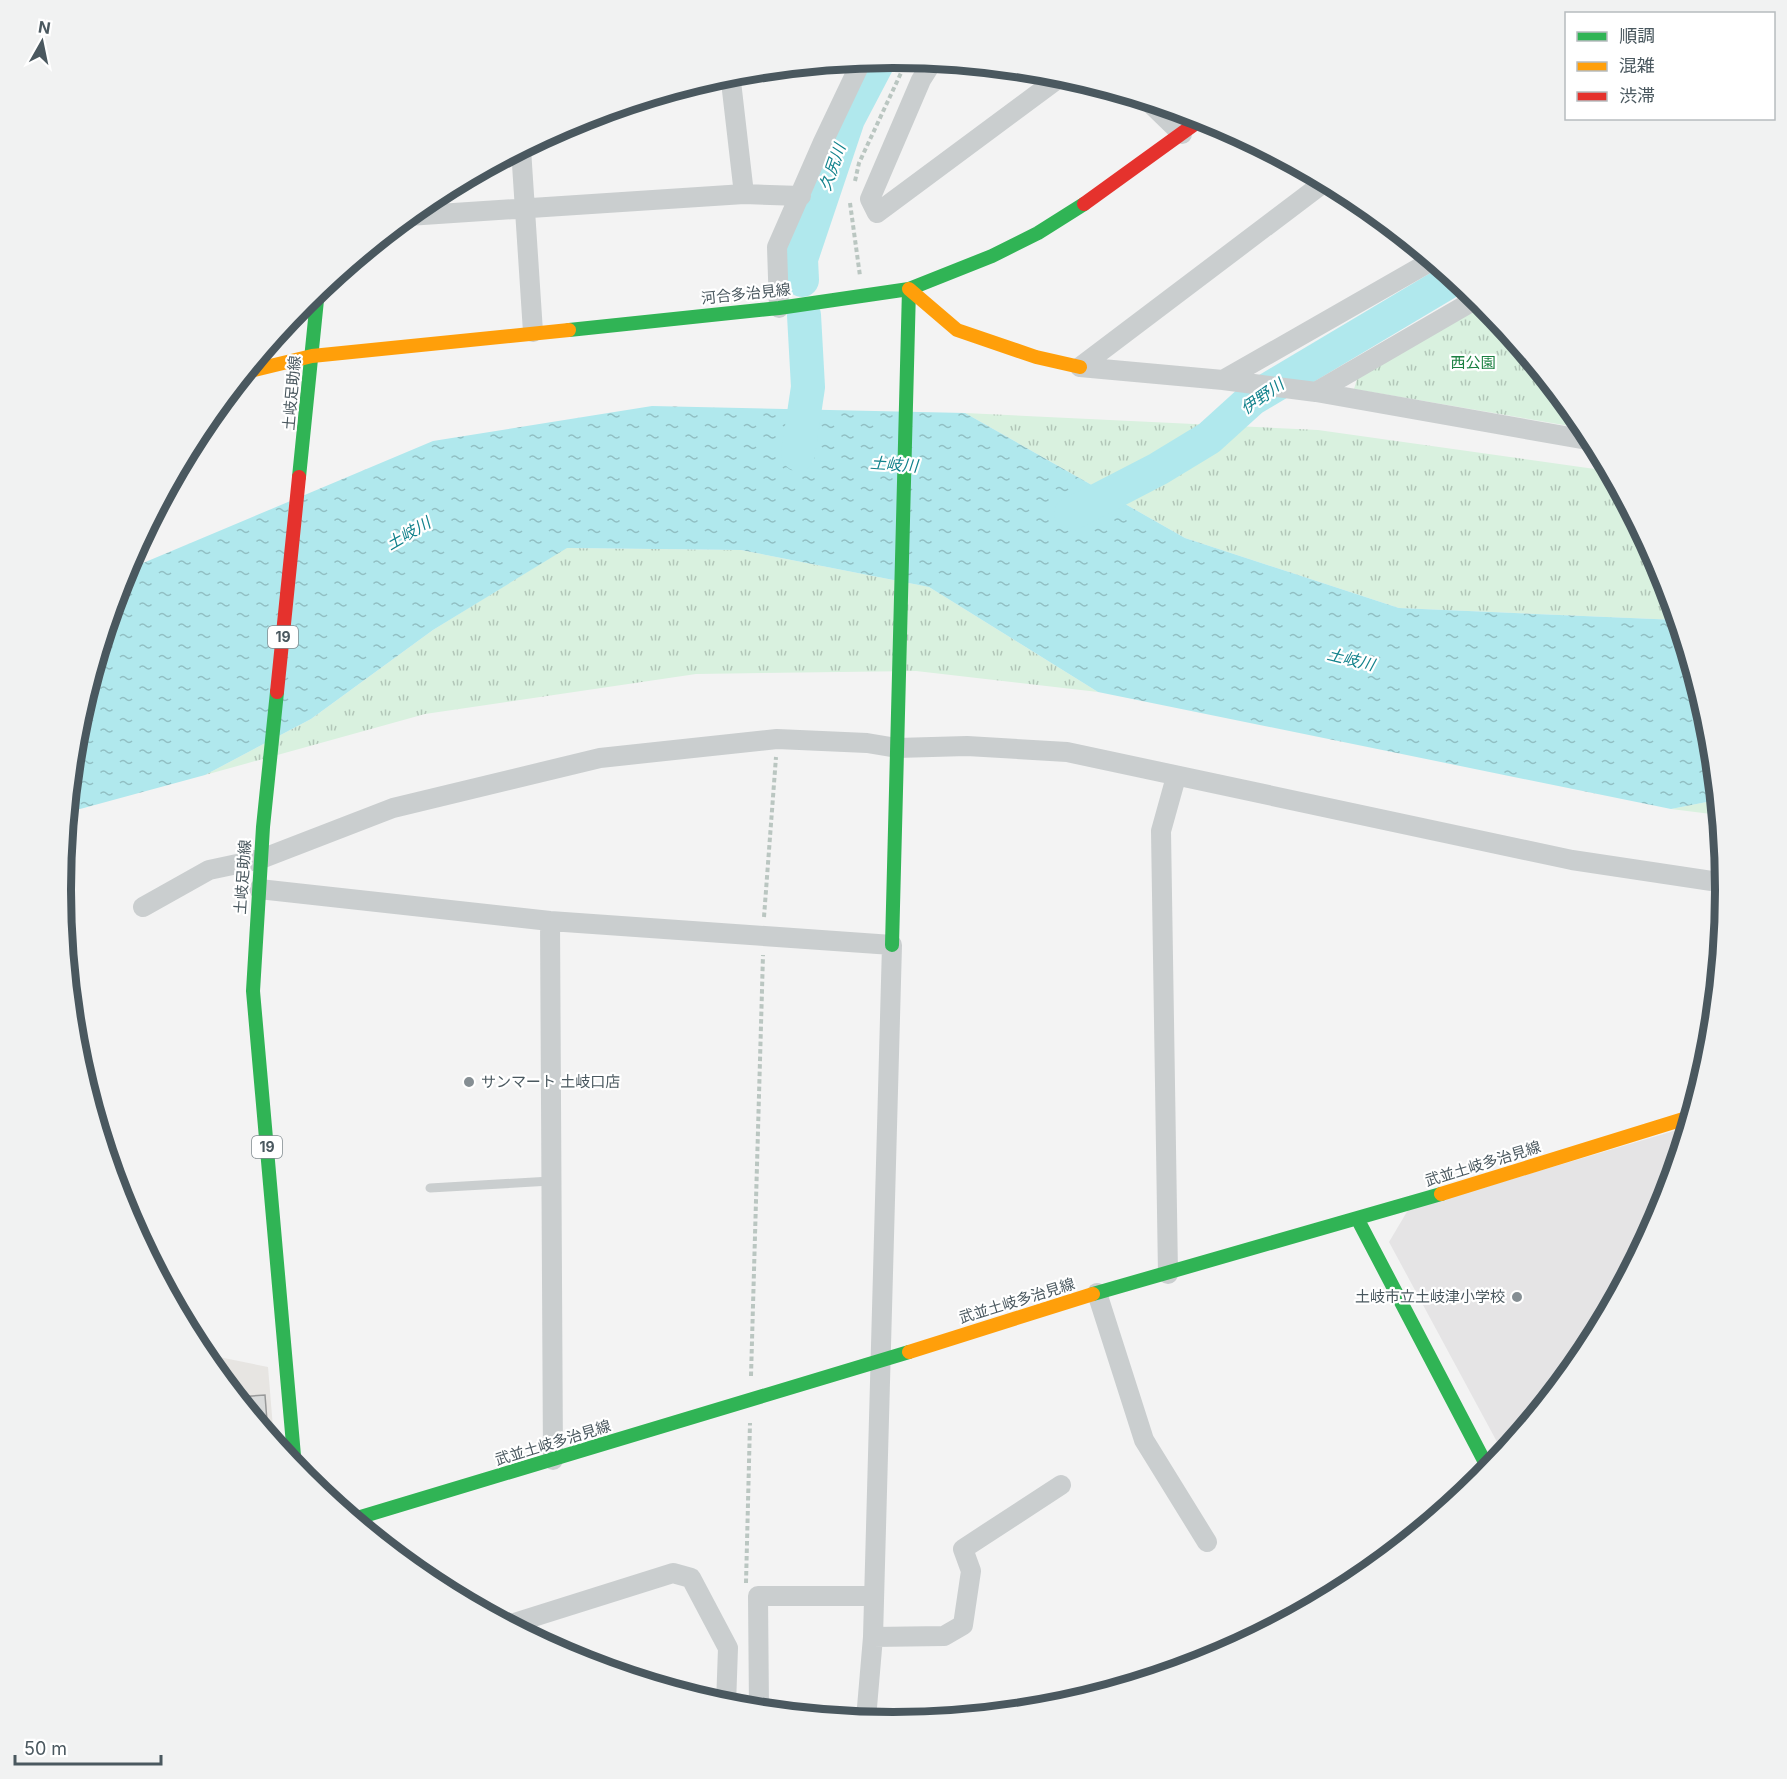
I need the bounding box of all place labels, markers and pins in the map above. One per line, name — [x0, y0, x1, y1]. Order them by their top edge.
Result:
place label: サンマート 土岐口店 — [481, 1072, 620, 1091]
marker: サンマート 土岐口店 — [462, 1075, 476, 1089]
place label: 土岐市立土岐津小学校 — [1355, 1287, 1505, 1306]
marker: 土岐市立土岐津小学校 — [1510, 1290, 1524, 1304]

